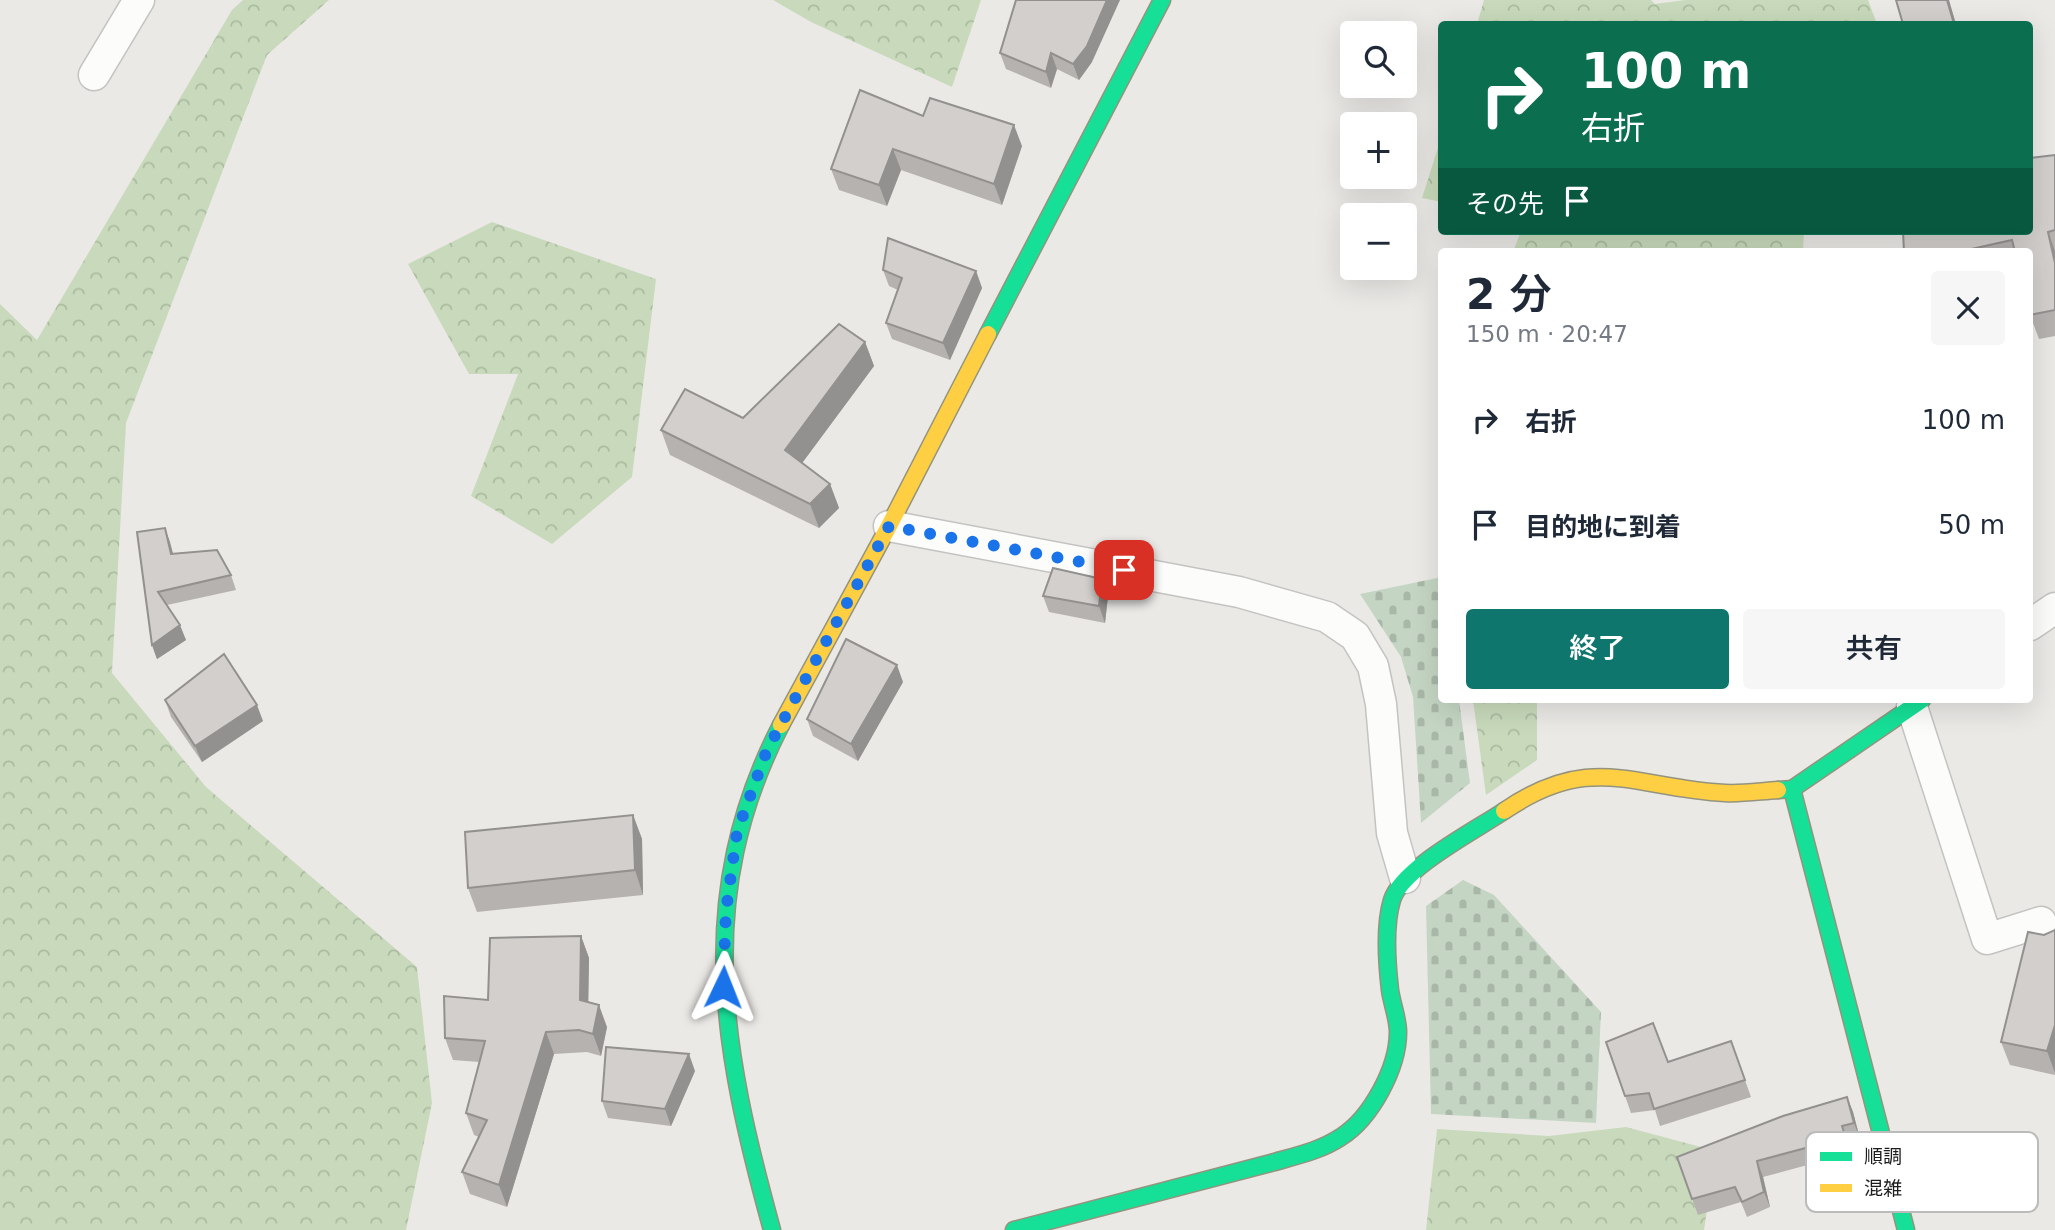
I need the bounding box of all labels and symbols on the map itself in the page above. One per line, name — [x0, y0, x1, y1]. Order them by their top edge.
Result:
pin — [1094, 540, 1154, 600]
position arrow — [686, 950, 760, 1024]
legend — [1806, 1132, 2038, 1212]
text: 順調 — [1864, 1145, 1902, 1167]
text: 混雑 — [1864, 1177, 1902, 1199]

